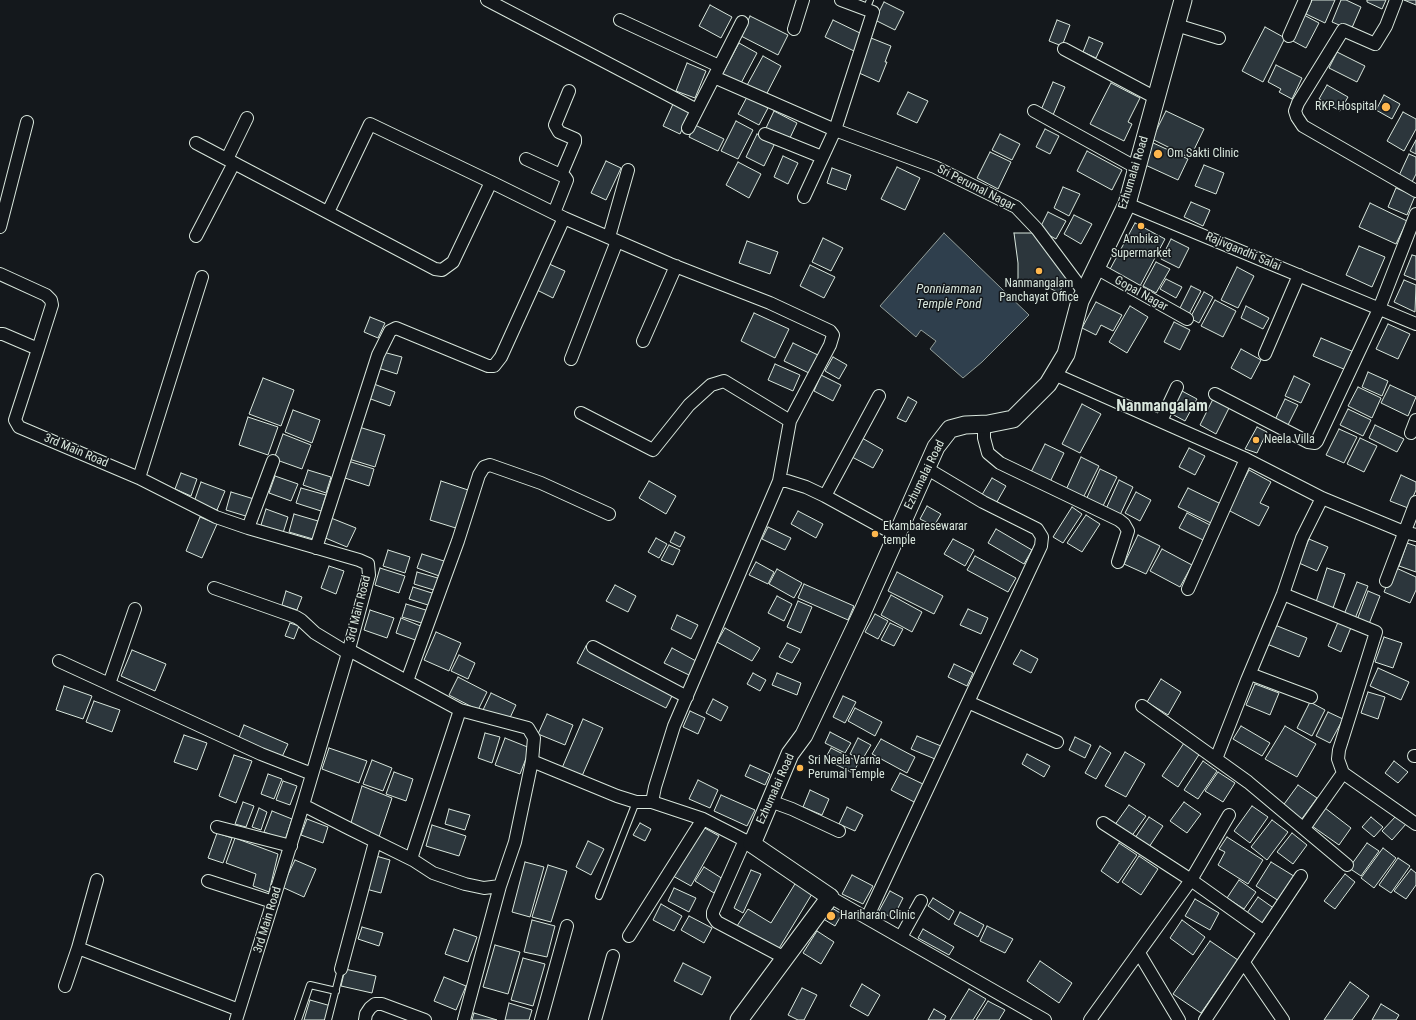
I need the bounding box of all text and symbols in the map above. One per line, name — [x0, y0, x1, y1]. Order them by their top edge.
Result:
place label: RKP Hospital — [1315, 100, 1377, 114]
marker: RKP Hospital — [1380, 101, 1392, 113]
street label: Ezhumalai Road — [1116, 135, 1152, 211]
place label: Om Sakti Clinic — [1167, 147, 1239, 161]
marker: Om Sakti Clinic — [1152, 148, 1164, 160]
street label: Sri Perumal Nagar — [934, 162, 1018, 214]
marker: Ambika Supermarket — [1136, 221, 1146, 231]
street label: Rajivgandhi Salai — [1203, 230, 1283, 274]
place label: Ambika Supermarket — [1111, 233, 1171, 261]
marker: Nanmangalam Panchayat Office — [1034, 266, 1044, 276]
street label: Gopal Nagar — [1112, 273, 1170, 315]
place label: Nanmangalam Panchayat Office — [999, 277, 1079, 305]
water label: Ponniamman Temple Pond — [916, 282, 982, 313]
district label: Nanmangalam — [1116, 397, 1208, 417]
street label: 3rd Main Road — [42, 431, 110, 471]
place label: Neela Villa — [1264, 433, 1315, 447]
marker: Neela Villa — [1251, 435, 1261, 445]
street label: Ezhumalai Road — [902, 438, 948, 512]
place label: Ekambaresewarar temple — [883, 520, 967, 548]
marker: Ekambaresewarar temple — [870, 529, 880, 539]
street label: 3rd Main Road — [344, 574, 374, 644]
street label: Ezhumalai Road — [754, 751, 798, 827]
place label: Sri Neela Varna Perumal Temple — [808, 754, 885, 782]
marker: Sri Neela Varna Perumal Temple — [795, 763, 805, 773]
street label: 3rd Main Road — [251, 885, 285, 955]
place label: Hariharan Clinic — [840, 909, 915, 923]
marker: Hariharan Clinic — [825, 910, 837, 922]

